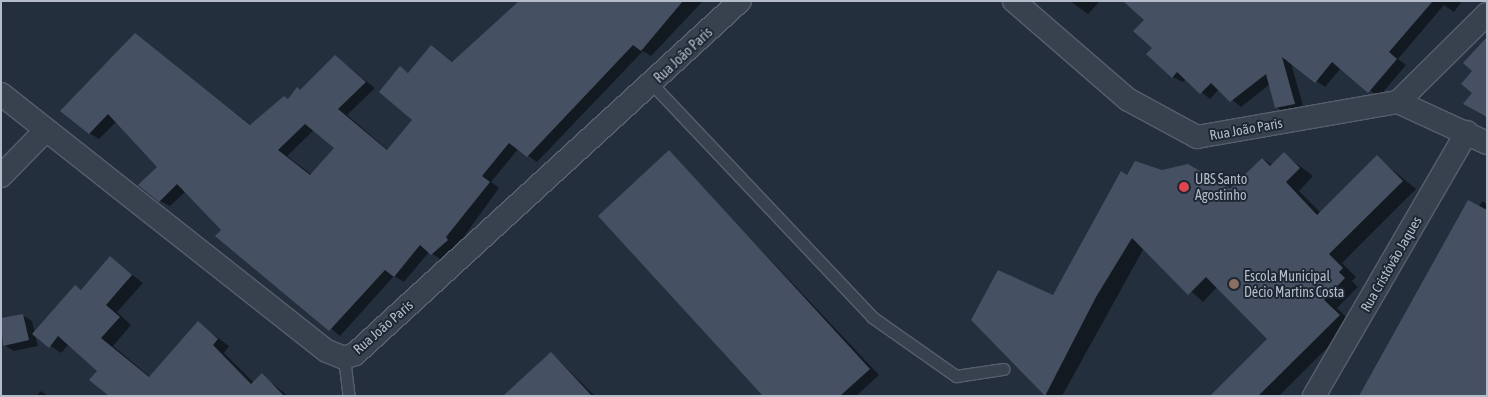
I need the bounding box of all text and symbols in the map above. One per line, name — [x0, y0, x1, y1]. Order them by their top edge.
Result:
street label: Rua João Paris — [650, 24, 716, 86]
street label: Rua João Paris — [1208, 114, 1284, 144]
place label: UBS Santo Agostinho — [1195, 171, 1247, 203]
marker: UBS Santo Agostinho — [1177, 180, 1191, 194]
street label: Rua Cristóvão Jaques — [1357, 213, 1425, 315]
place label: Escola Municipal Décio Martins Costa — [1244, 268, 1344, 300]
marker: Escola Municipal Décio Martins Costa — [1228, 278, 1240, 290]
street label: Rua João Paris — [350, 297, 416, 357]

